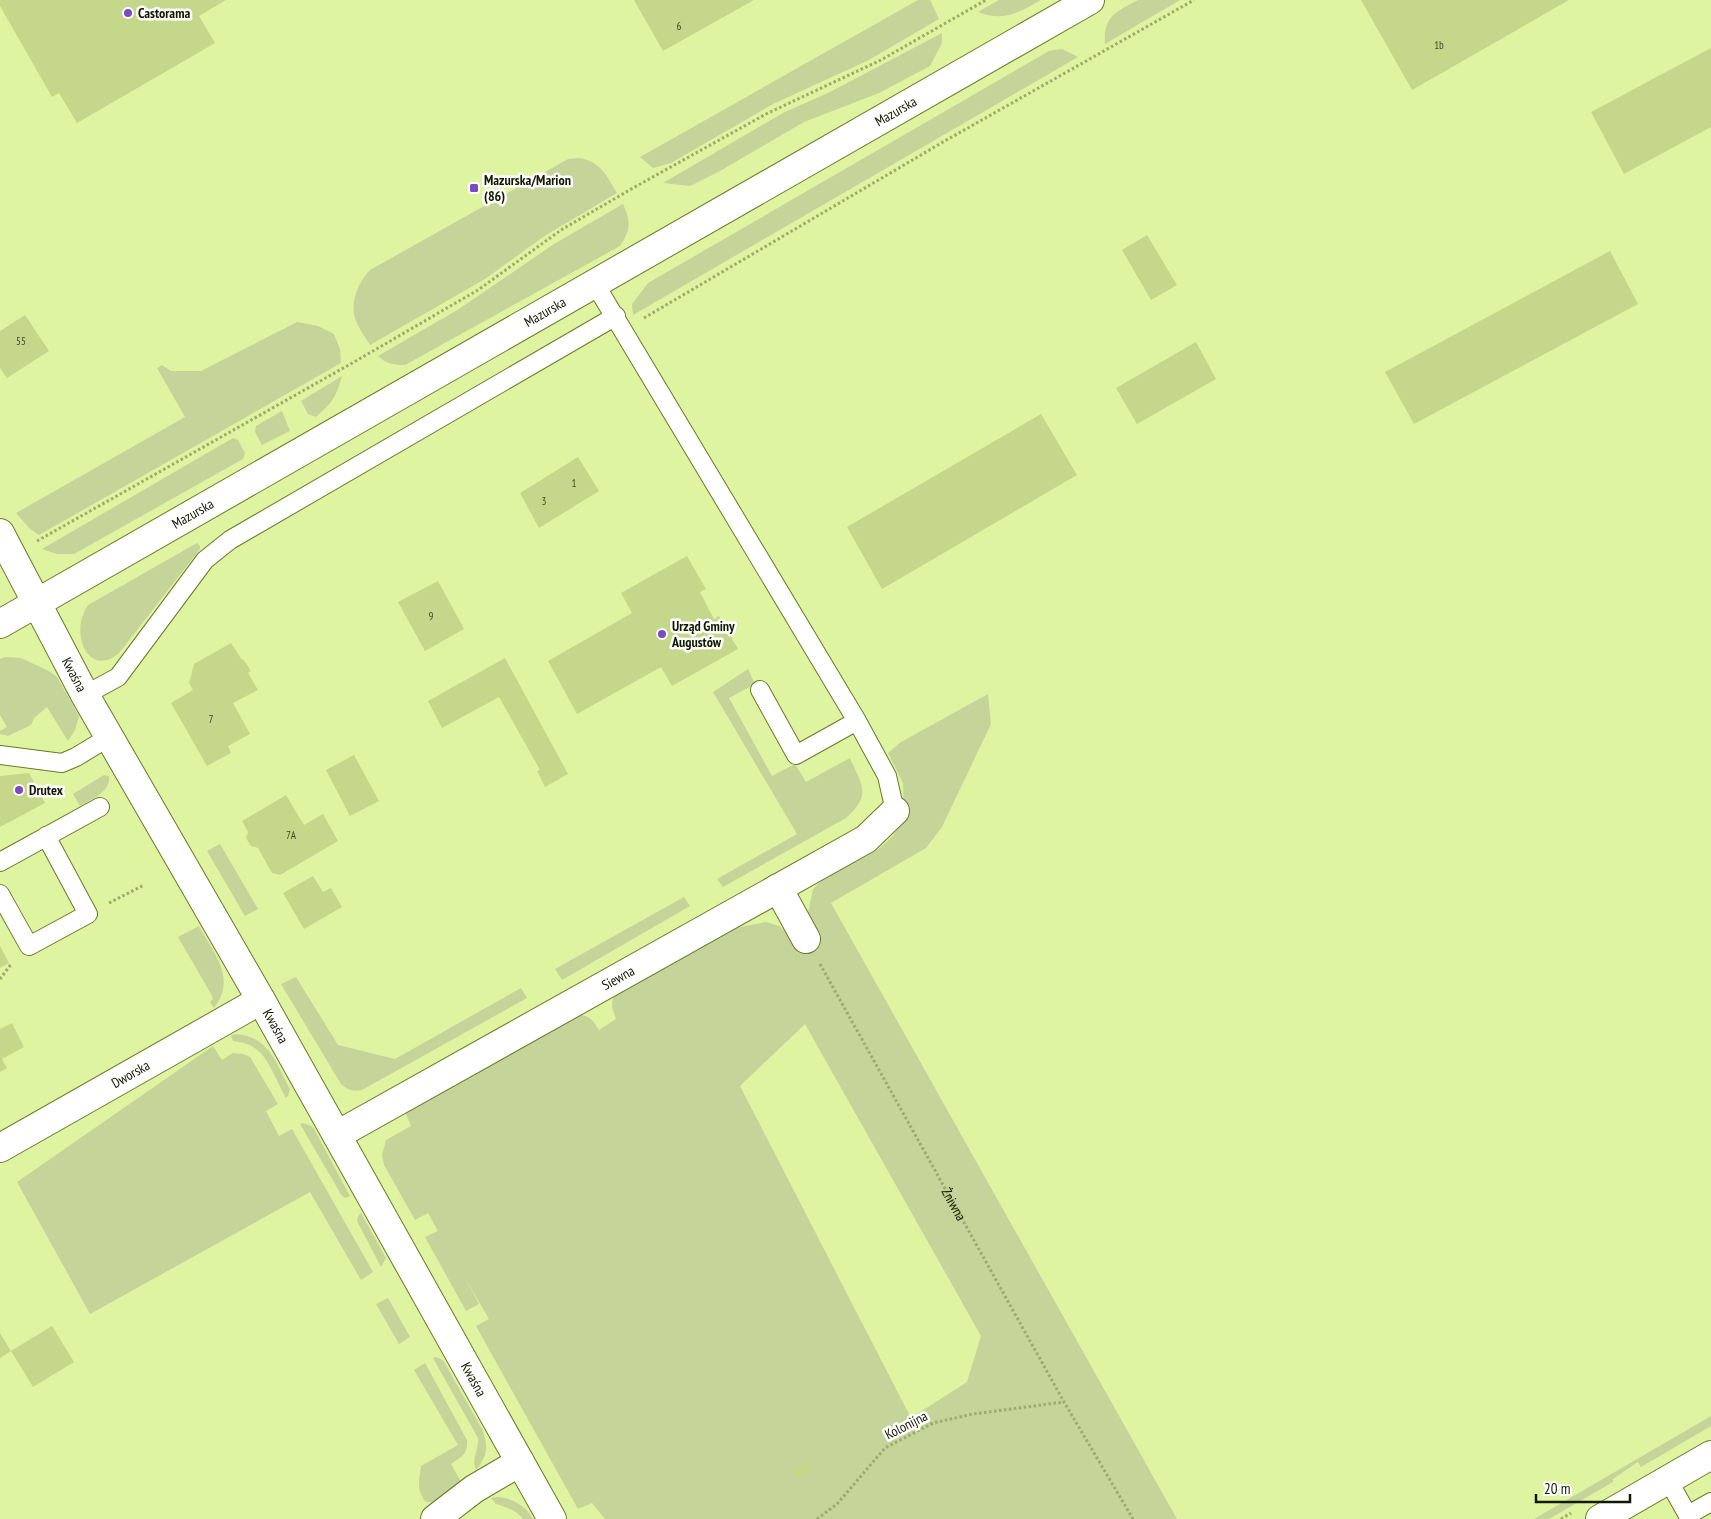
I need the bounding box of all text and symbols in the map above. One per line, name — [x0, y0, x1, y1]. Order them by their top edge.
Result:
place label: Castorama — [138, 4, 190, 22]
marker: Castorama — [122, 7, 134, 19]
house number: 6 — [677, 19, 682, 33]
house number: 1b — [1434, 38, 1444, 52]
street label: Mazurska — [872, 92, 920, 130]
place label: Mazurska/Marion (86) — [484, 171, 571, 205]
marker: Mazurska/Marion (86) — [468, 182, 480, 194]
street label: Mazurska — [521, 293, 569, 331]
house number: 55 — [16, 334, 26, 348]
house number: 1 — [572, 476, 577, 490]
house number: 3 — [542, 494, 547, 508]
street label: Mazurska — [169, 495, 217, 533]
house number: 9 — [429, 609, 434, 623]
place label: Urząd Gminy Augustów — [671, 617, 735, 651]
marker: Urząd Gminy Augustów — [656, 628, 668, 640]
street label: Kwaśna — [58, 654, 91, 695]
house number: 7 — [209, 712, 214, 726]
place label: Drutex — [29, 781, 64, 799]
marker: Drutex — [13, 784, 25, 796]
house number: 7A — [286, 828, 297, 842]
street label: Siewna — [598, 961, 638, 994]
street label: Kwaśna — [259, 1006, 292, 1046]
street label: Dworska — [108, 1056, 153, 1092]
street label: Żniwna — [937, 1184, 970, 1224]
street label: Kwaśna — [457, 1359, 491, 1400]
street label: Kolonijna — [882, 1407, 930, 1443]
scale bar — [1536, 1472, 1630, 1504]
text: 20 m — [1544, 1479, 1570, 1498]

